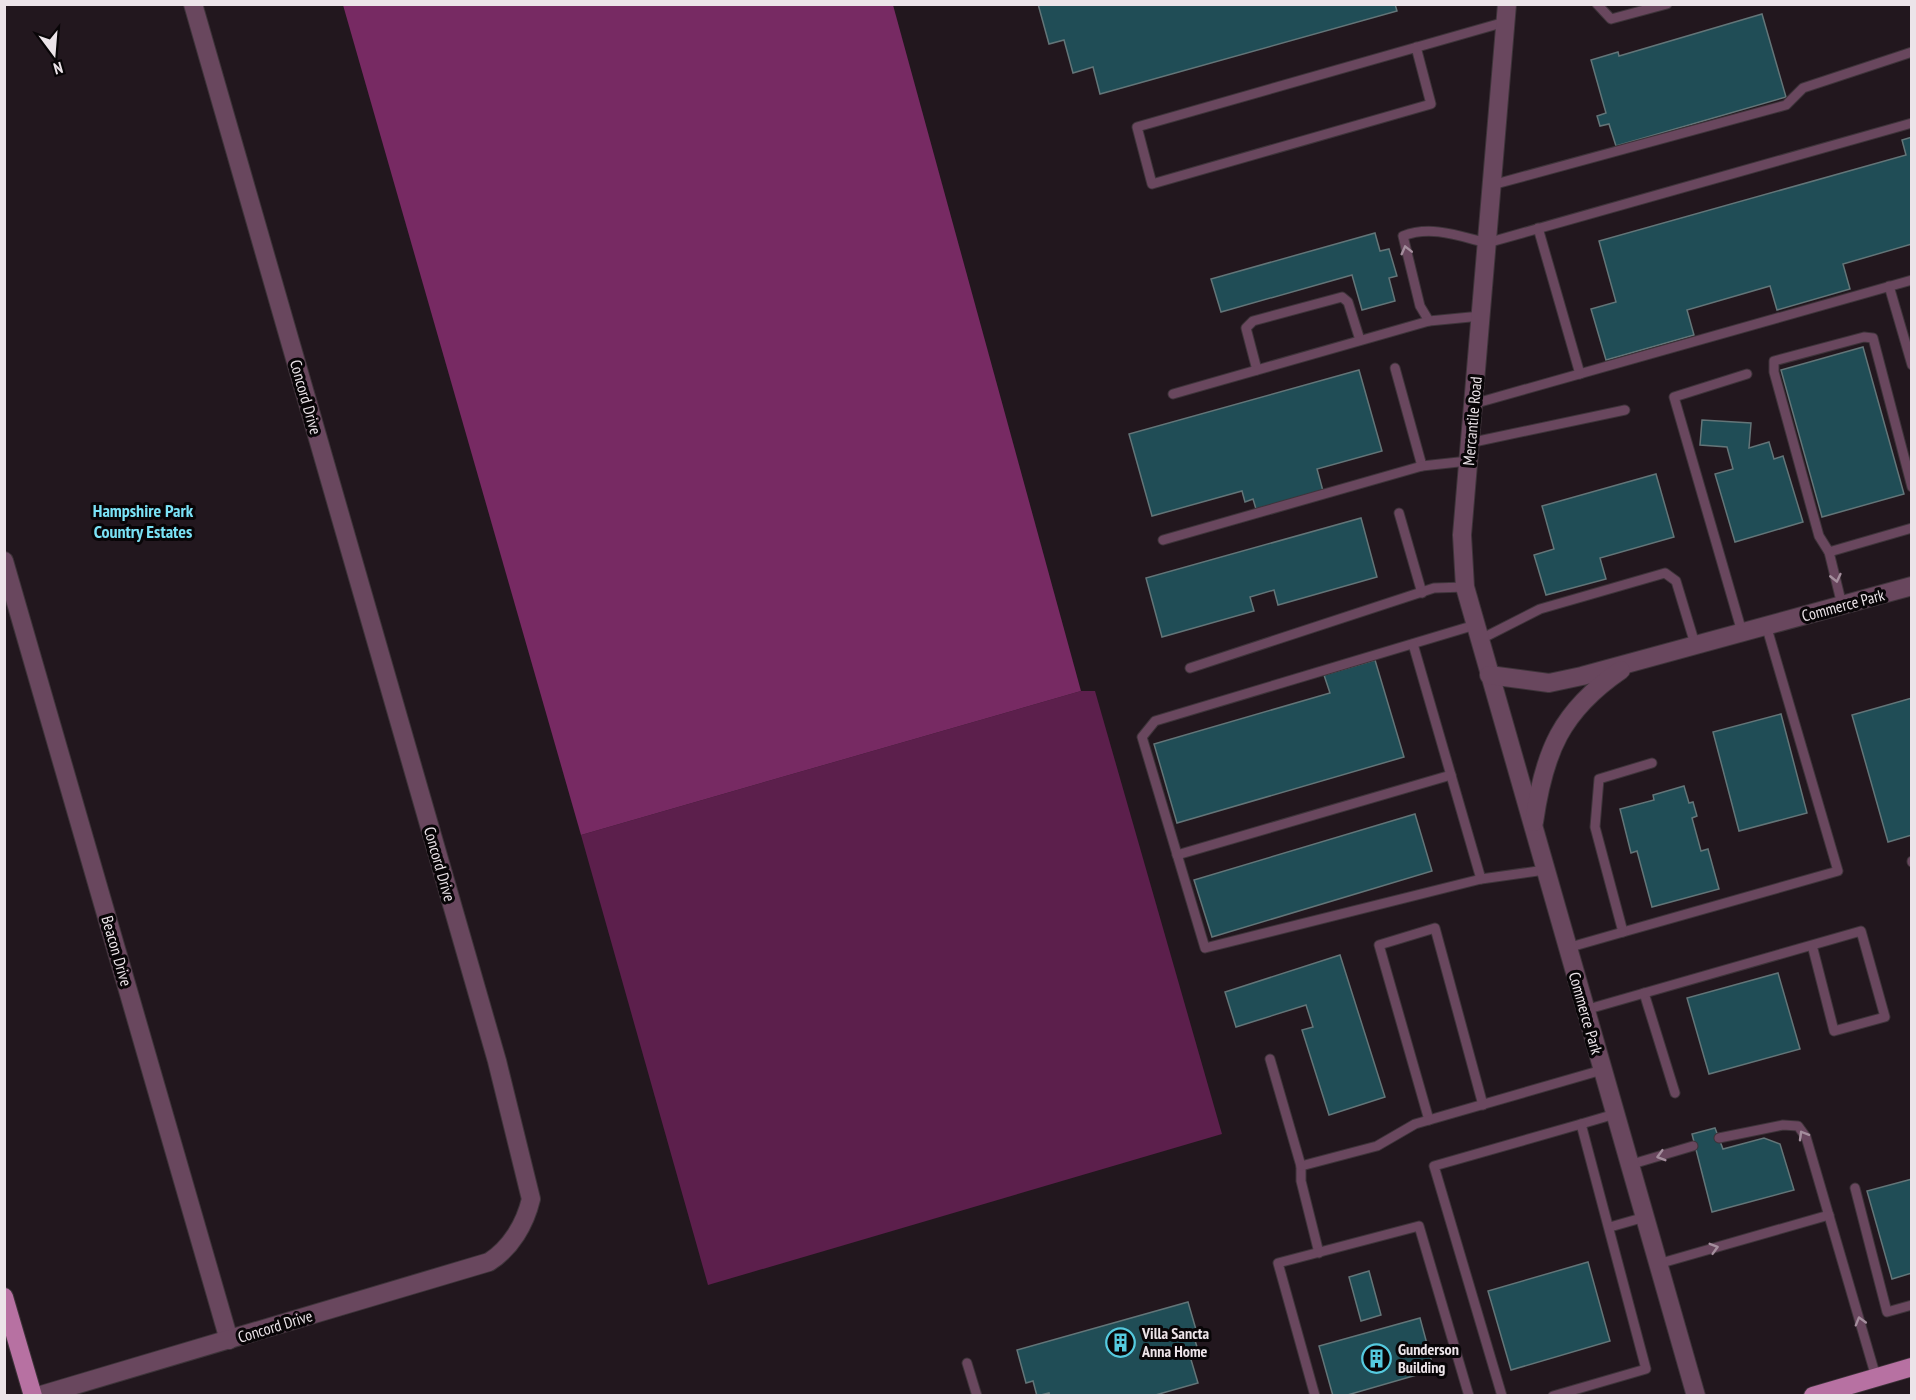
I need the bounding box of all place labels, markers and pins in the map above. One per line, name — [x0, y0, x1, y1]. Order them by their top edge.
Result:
place label: Villa Sancta Anna Home — [1141, 1323, 1209, 1361]
building icon: Villa Sancta Anna Home — [1105, 1326, 1137, 1358]
place label: Gunderson Building — [1398, 1339, 1459, 1377]
building icon: Gunderson Building — [1361, 1342, 1393, 1374]

